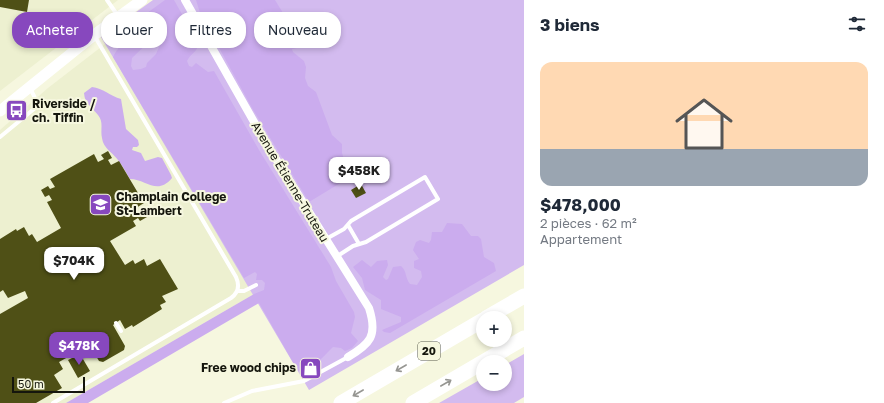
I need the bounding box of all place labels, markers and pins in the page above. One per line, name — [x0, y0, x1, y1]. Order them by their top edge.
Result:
place label: Riverside / ch. Tiffin — [32, 96, 96, 125]
bus stop icon: Riverside / ch. Tiffin — [3, 98, 29, 124]
pin: $458K — [331, 157, 387, 191]
place label: Champlain College St-Lambert — [116, 189, 226, 218]
school or university icon: Champlain College St-Lambert — [87, 191, 113, 217]
pin: $704K — [46, 247, 102, 281]
pin: $478K — [51, 332, 107, 366]
shop icon: Free wood chips — [298, 355, 324, 381]
place label: Free wood chips — [201, 360, 296, 375]

